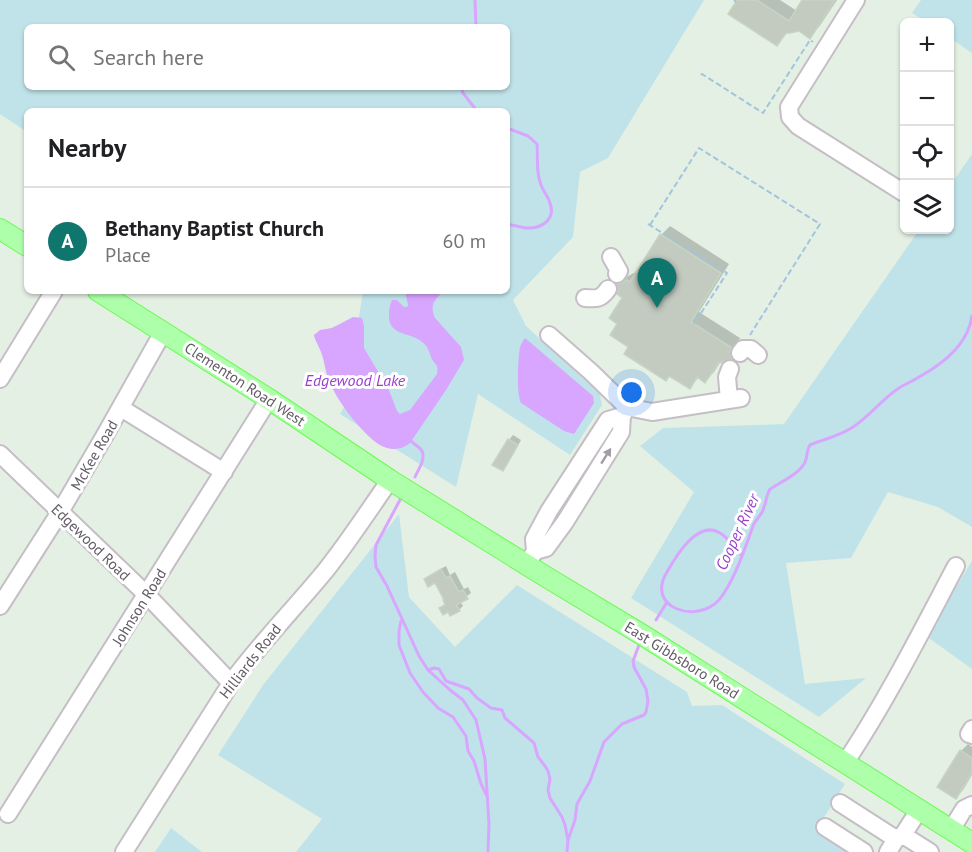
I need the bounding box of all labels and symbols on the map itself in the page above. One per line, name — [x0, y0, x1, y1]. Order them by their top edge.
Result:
pin: A — [638, 258, 676, 308]
street label: Clementon Road West — [181, 338, 309, 430]
water label: Edgewood Lake — [305, 370, 406, 390]
your location — [617, 378, 646, 407]
street label: McKee Road — [66, 417, 122, 493]
one-way arrow — [601, 448, 612, 464]
water label: Cooper River — [711, 489, 764, 573]
street label: Edgewood Road — [48, 500, 134, 584]
street label: Johnson Road — [107, 565, 170, 650]
street label: East Gibbsboro Road — [621, 617, 743, 703]
street label: Hilliards Road — [215, 620, 285, 702]

